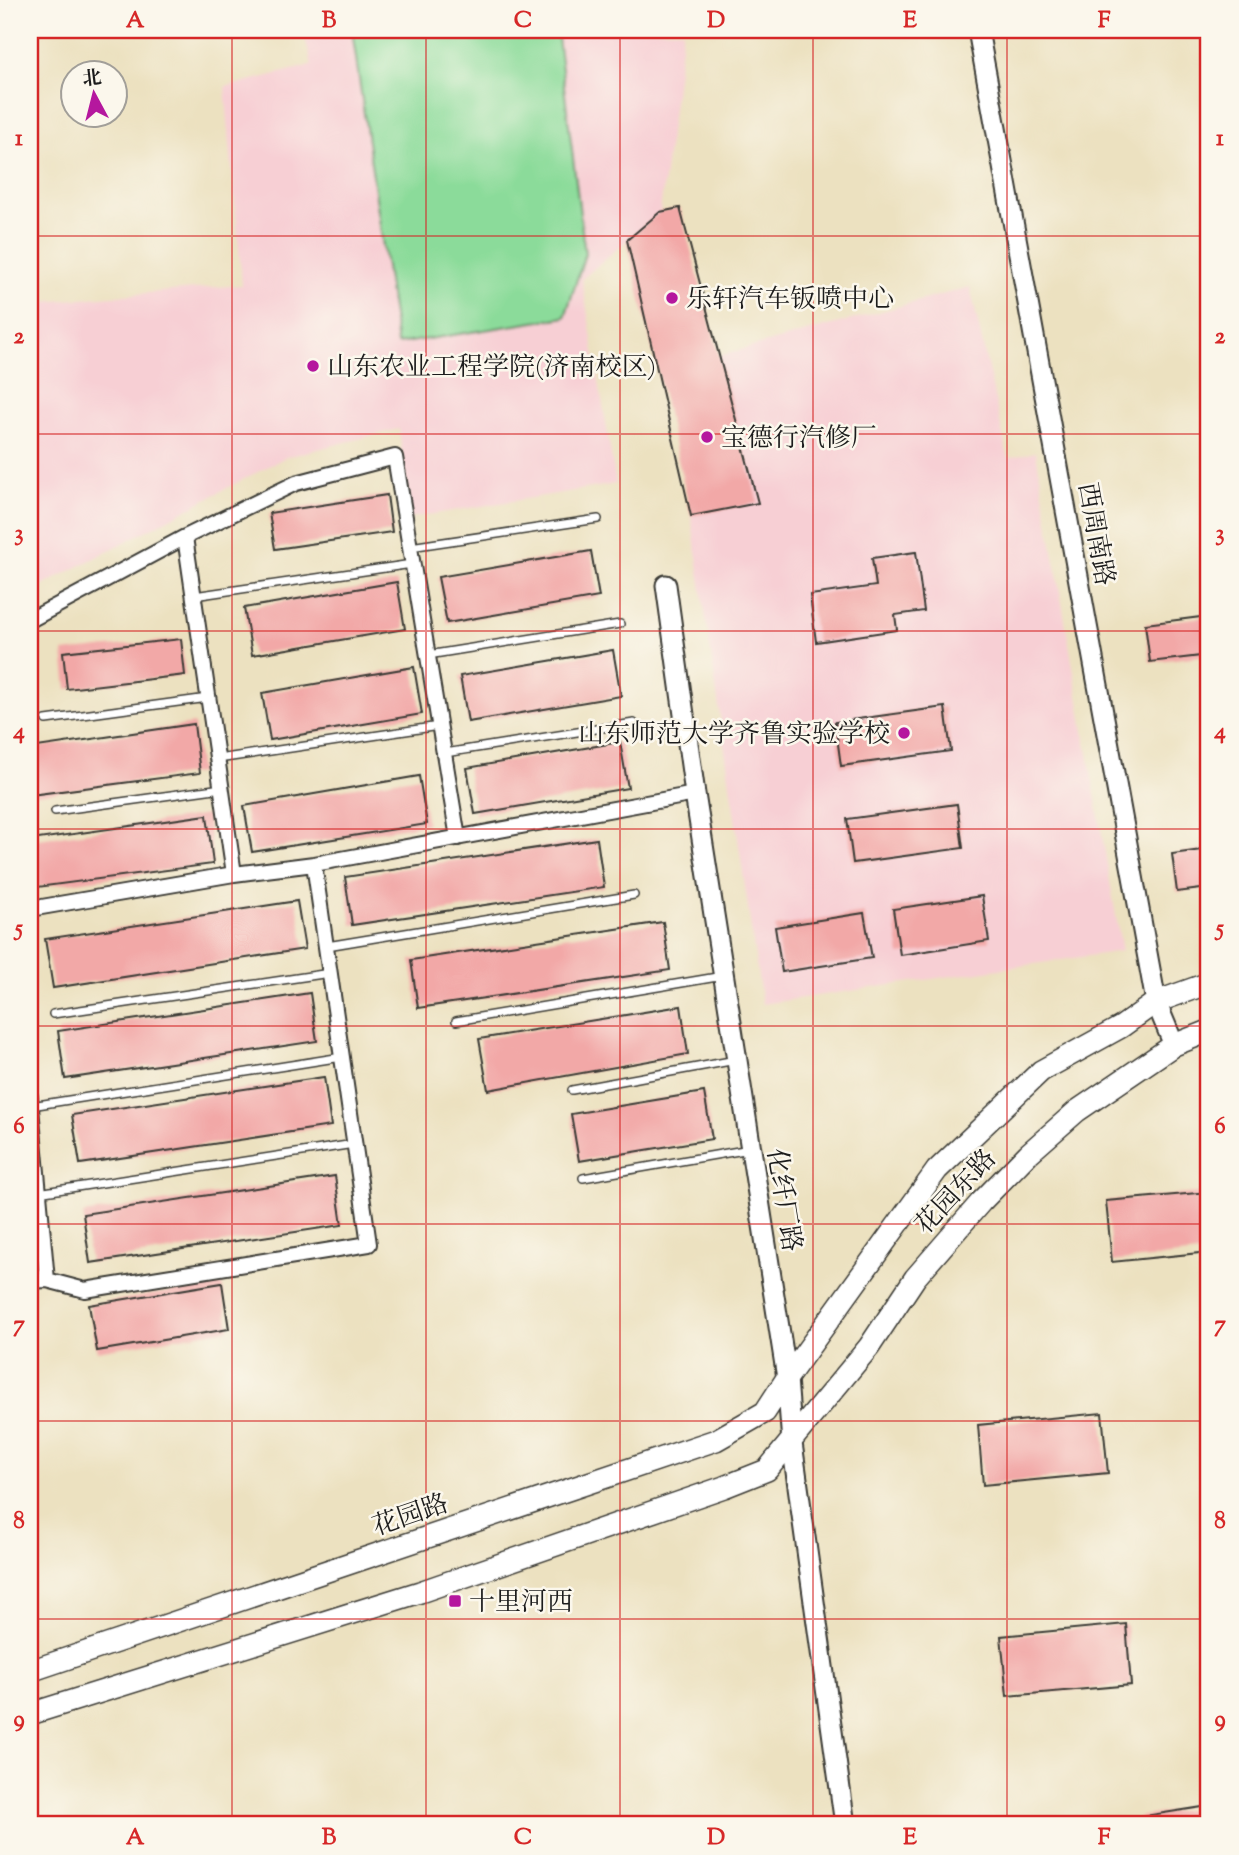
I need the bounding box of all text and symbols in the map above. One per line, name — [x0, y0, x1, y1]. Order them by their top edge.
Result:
text: A — [126, 5, 145, 38]
text: B — [322, 5, 337, 38]
text: C — [514, 5, 532, 38]
text: D — [707, 5, 725, 38]
text: E — [903, 5, 917, 38]
text: F — [1098, 5, 1111, 38]
north arrow — [60, 60, 130, 130]
text: 北 — [81, 65, 103, 94]
text: 1 — [15, 123, 23, 156]
text: 1 — [1216, 123, 1224, 156]
place label: 乐轩汽车钣喷中心 — [686, 282, 894, 319]
marker: 乐轩汽车钣喷中心 — [664, 290, 680, 306]
text: 2 — [14, 321, 25, 354]
text: 2 — [1215, 321, 1226, 354]
place label: 山东农业工程学院(济南校区) — [327, 350, 656, 387]
marker: 山东农业工程学院(济南校区) — [305, 358, 321, 374]
place label: 宝德行汽修厂 — [721, 421, 877, 458]
marker: 宝德行汽修厂 — [699, 429, 715, 445]
street label: 西周南路 — [1067, 480, 1122, 589]
text: 3 — [14, 518, 24, 551]
text: 3 — [1215, 518, 1225, 551]
text: 4 — [12, 716, 25, 749]
text: 4 — [1213, 716, 1226, 749]
place label: 山东师范大学齐鲁实验学校 — [578, 717, 890, 754]
marker: 山东师范大学齐鲁实验学校 — [896, 725, 912, 741]
text: 5 — [13, 913, 23, 946]
text: 5 — [1214, 913, 1224, 946]
text: 6 — [13, 1111, 25, 1144]
text: 6 — [1214, 1111, 1226, 1144]
street label: 花园东路 — [908, 1142, 1006, 1243]
street label: 化纤厂路 — [756, 1146, 809, 1255]
text: 7 — [13, 1309, 25, 1342]
text: 7 — [1214, 1309, 1226, 1342]
street label: 花园路 — [368, 1486, 454, 1547]
text: 8 — [13, 1506, 25, 1539]
text: 8 — [1214, 1506, 1226, 1539]
place label: 十里河西 — [469, 1585, 573, 1622]
marker: 十里河西 — [447, 1593, 463, 1609]
text: 9 — [13, 1704, 25, 1737]
text: 9 — [1214, 1704, 1226, 1737]
text: A — [126, 1822, 145, 1855]
text: B — [322, 1822, 337, 1855]
text: C — [514, 1822, 532, 1855]
text: D — [707, 1822, 725, 1855]
text: E — [903, 1822, 917, 1855]
text: F — [1098, 1822, 1111, 1855]

